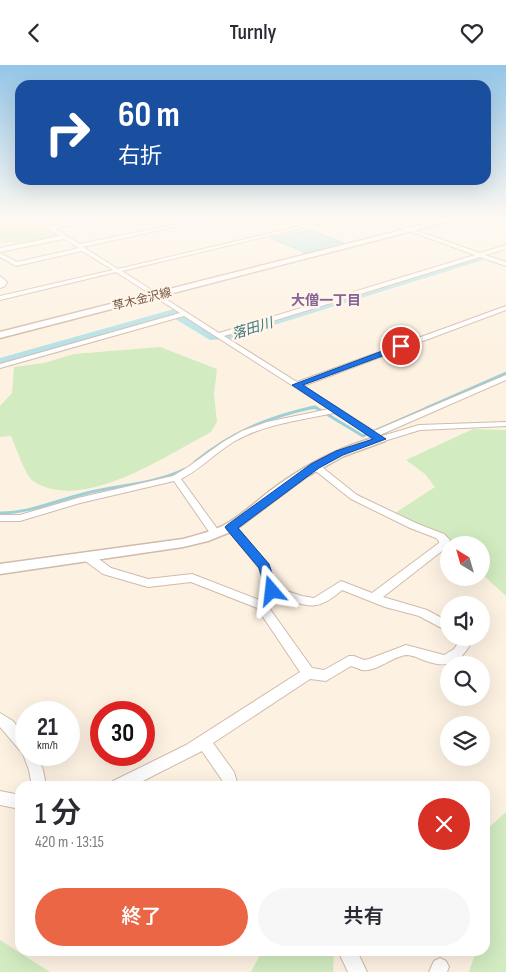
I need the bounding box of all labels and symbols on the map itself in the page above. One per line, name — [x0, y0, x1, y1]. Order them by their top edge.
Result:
street label: 草木金沢線 — [111, 285, 173, 314]
district label: 大僧一丁目 — [291, 292, 361, 309]
water label: 落田川 — [230, 314, 277, 343]
pin — [380, 325, 422, 367]
north arrow — [440, 536, 490, 586]
position arrow — [245, 564, 297, 616]
speed limit sign: 30 — [90, 701, 155, 766]

